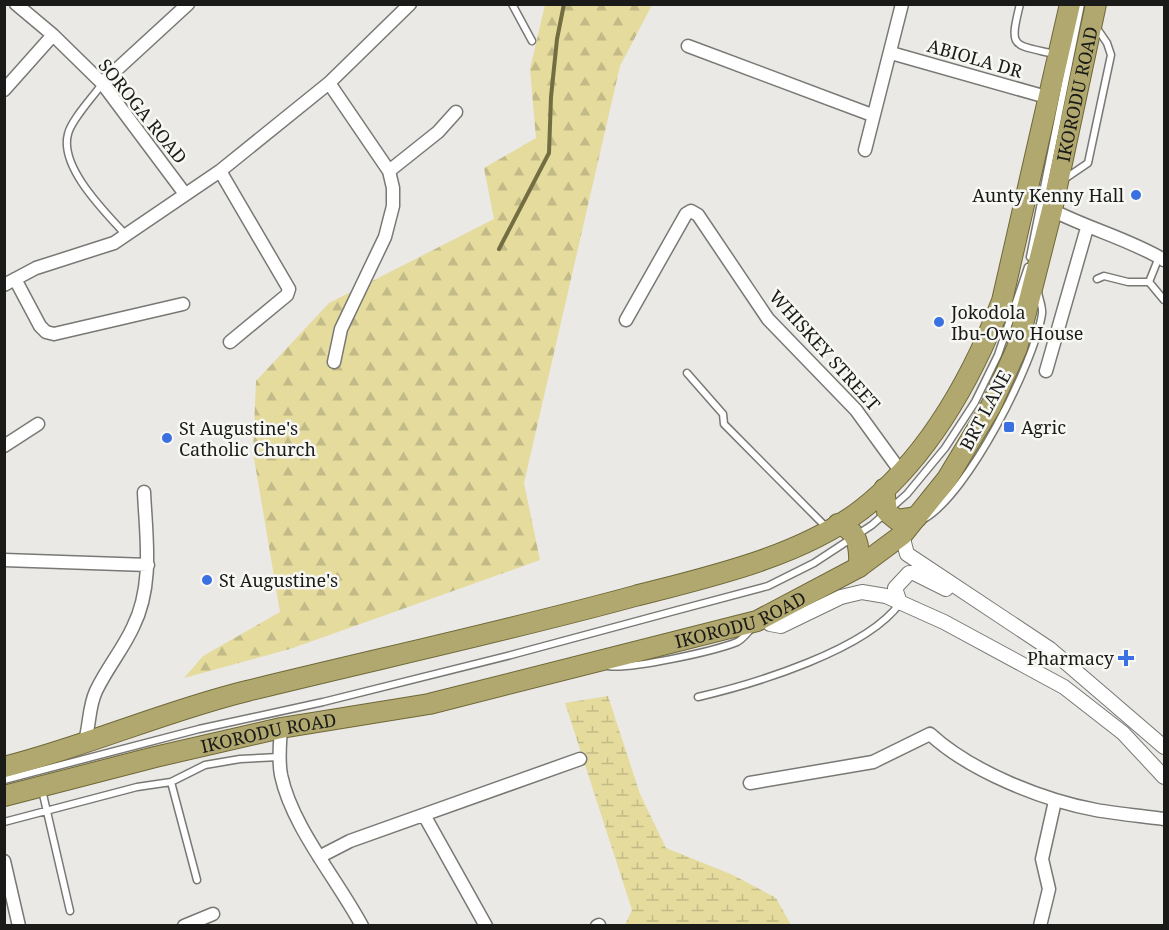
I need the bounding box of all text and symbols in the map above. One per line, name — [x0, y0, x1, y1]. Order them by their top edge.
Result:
street label: IKORODU ROAD — [1051, 24, 1103, 164]
street label: ABIOLA DR — [925, 33, 1026, 83]
street label: SOROGA ROAD — [93, 54, 193, 168]
place label: Aunty Kenny Hall — [972, 183, 1124, 207]
marker: Aunty Kenny Hall — [1129, 188, 1143, 202]
street label: WHISKEY STREET — [764, 285, 886, 415]
place label: Jokodola Ibu-Owo House — [950, 300, 1083, 345]
marker: Jokodola Ibu-Owo House — [932, 315, 946, 329]
street label: BRT LANE — [954, 366, 1016, 454]
place label: Agric — [1021, 415, 1066, 439]
place label: St Augustine's Catholic Church — [179, 416, 316, 461]
marker: Agric — [1002, 420, 1016, 434]
marker: St Augustine's Catholic Church — [160, 431, 174, 445]
place label: St Augustine's — [219, 568, 338, 592]
marker: St Augustine's — [200, 573, 214, 587]
street label: IKORODU ROAD — [672, 585, 810, 653]
place label: Pharmacy — [1027, 646, 1115, 670]
marker: Pharmacy — [1119, 651, 1133, 665]
street label: IKORODU ROAD — [198, 707, 338, 758]

